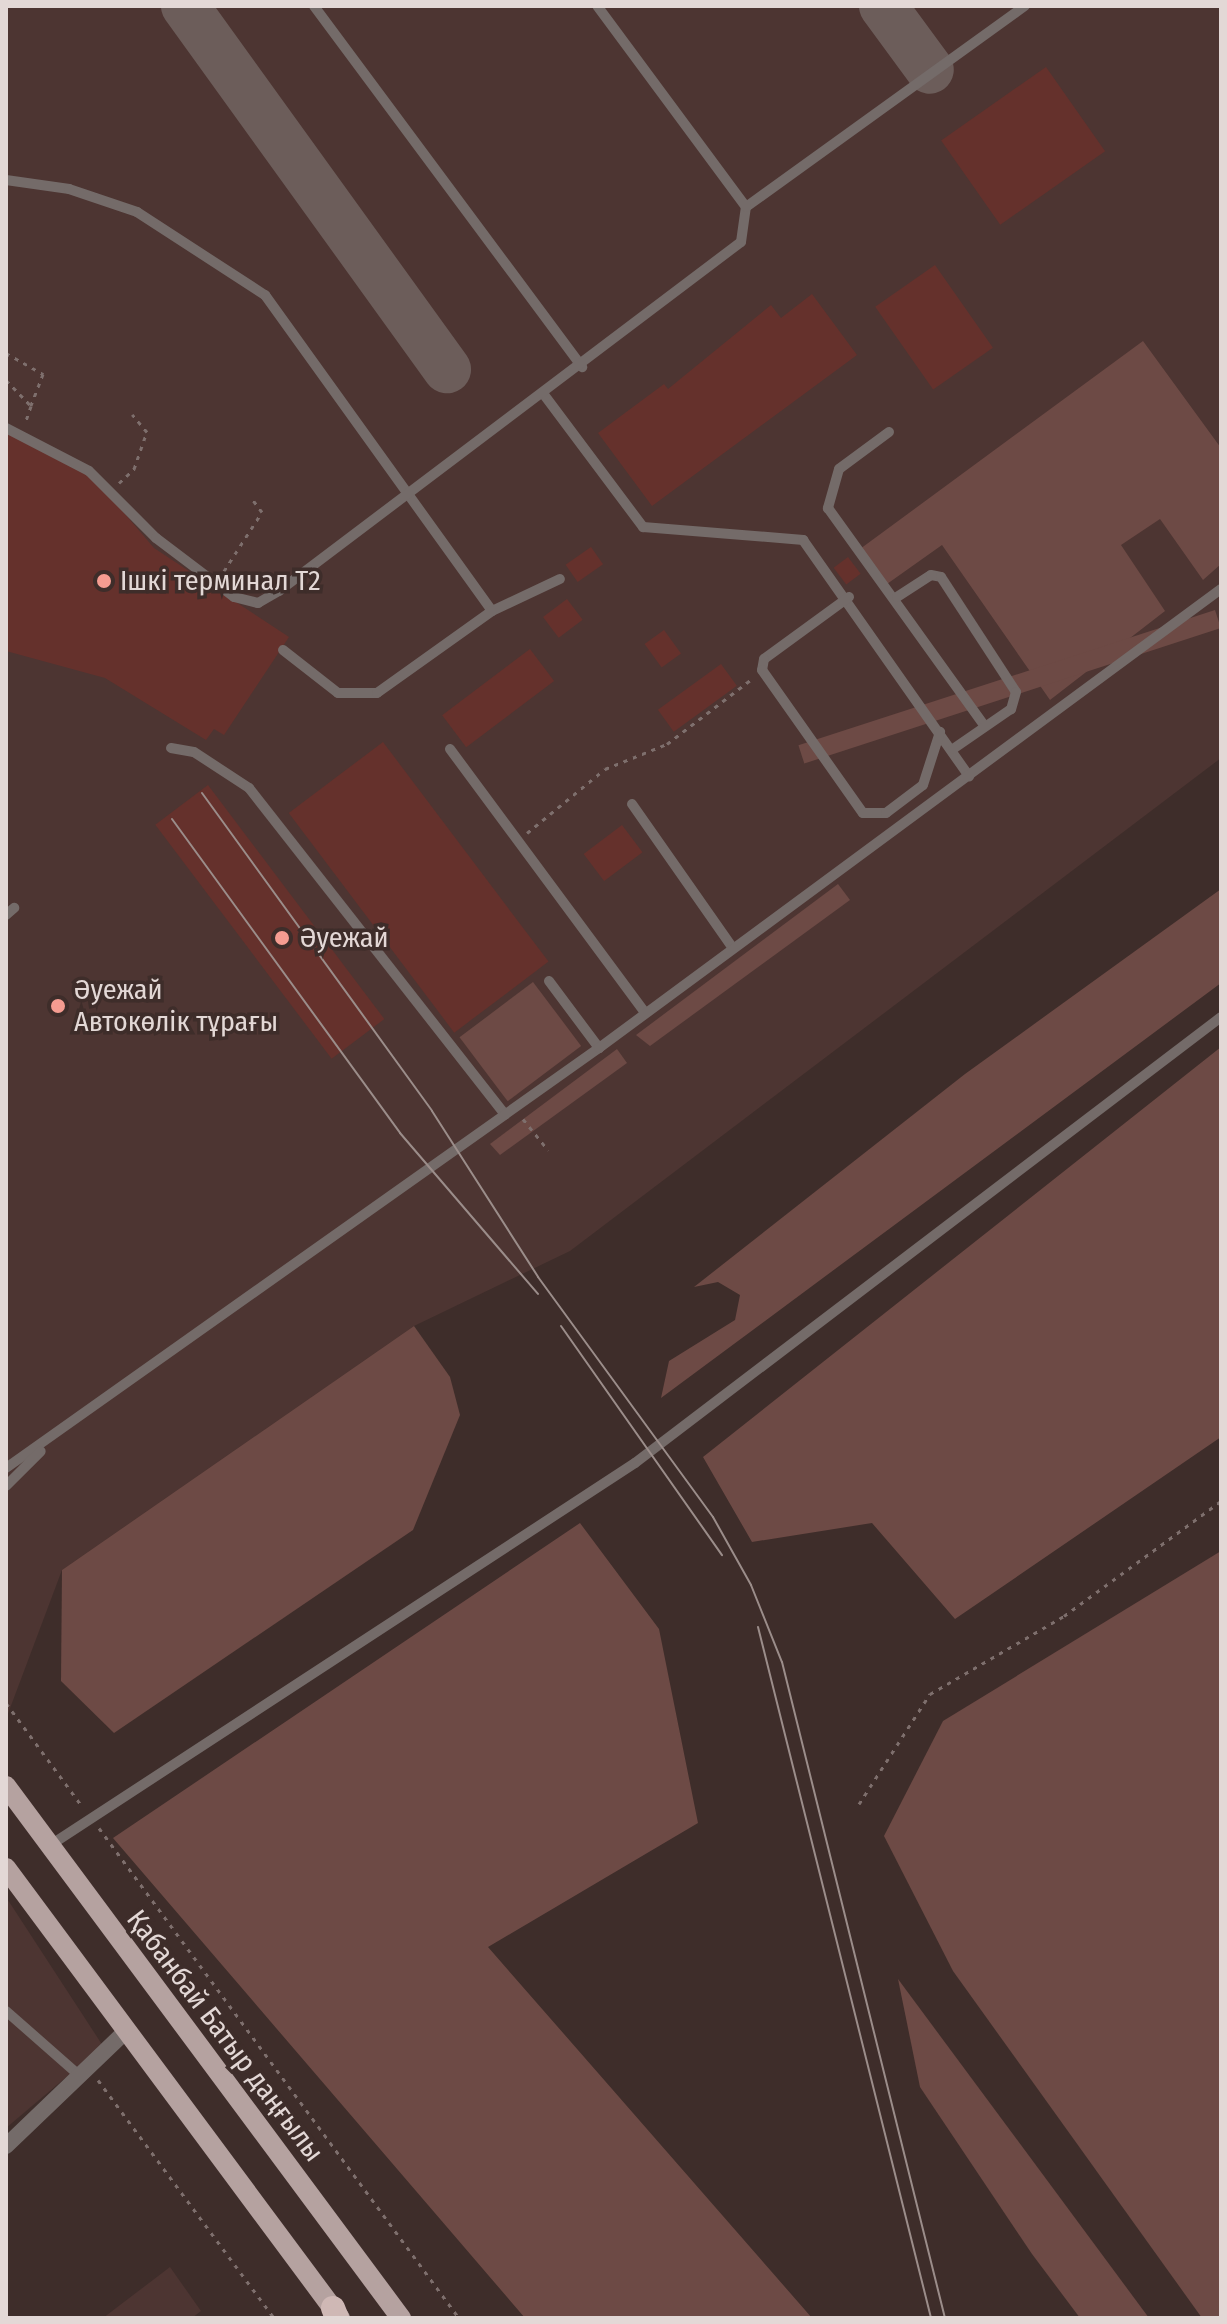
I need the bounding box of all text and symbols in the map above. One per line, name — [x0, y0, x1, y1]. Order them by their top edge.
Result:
place label: Ішкі терминал T2 — [120, 564, 321, 598]
marker: Ішкі терминал T2 — [95, 572, 113, 590]
place label: Әуежай — [300, 921, 389, 955]
marker: Әуежай — [271, 927, 293, 949]
place label: Әуежай Автокөлік тұрағы — [74, 973, 278, 1039]
marker: Әуежай Автокөлік тұрағы — [49, 997, 67, 1015]
street label: Қабанбай Батыр даңғылы — [119, 1904, 331, 2168]

